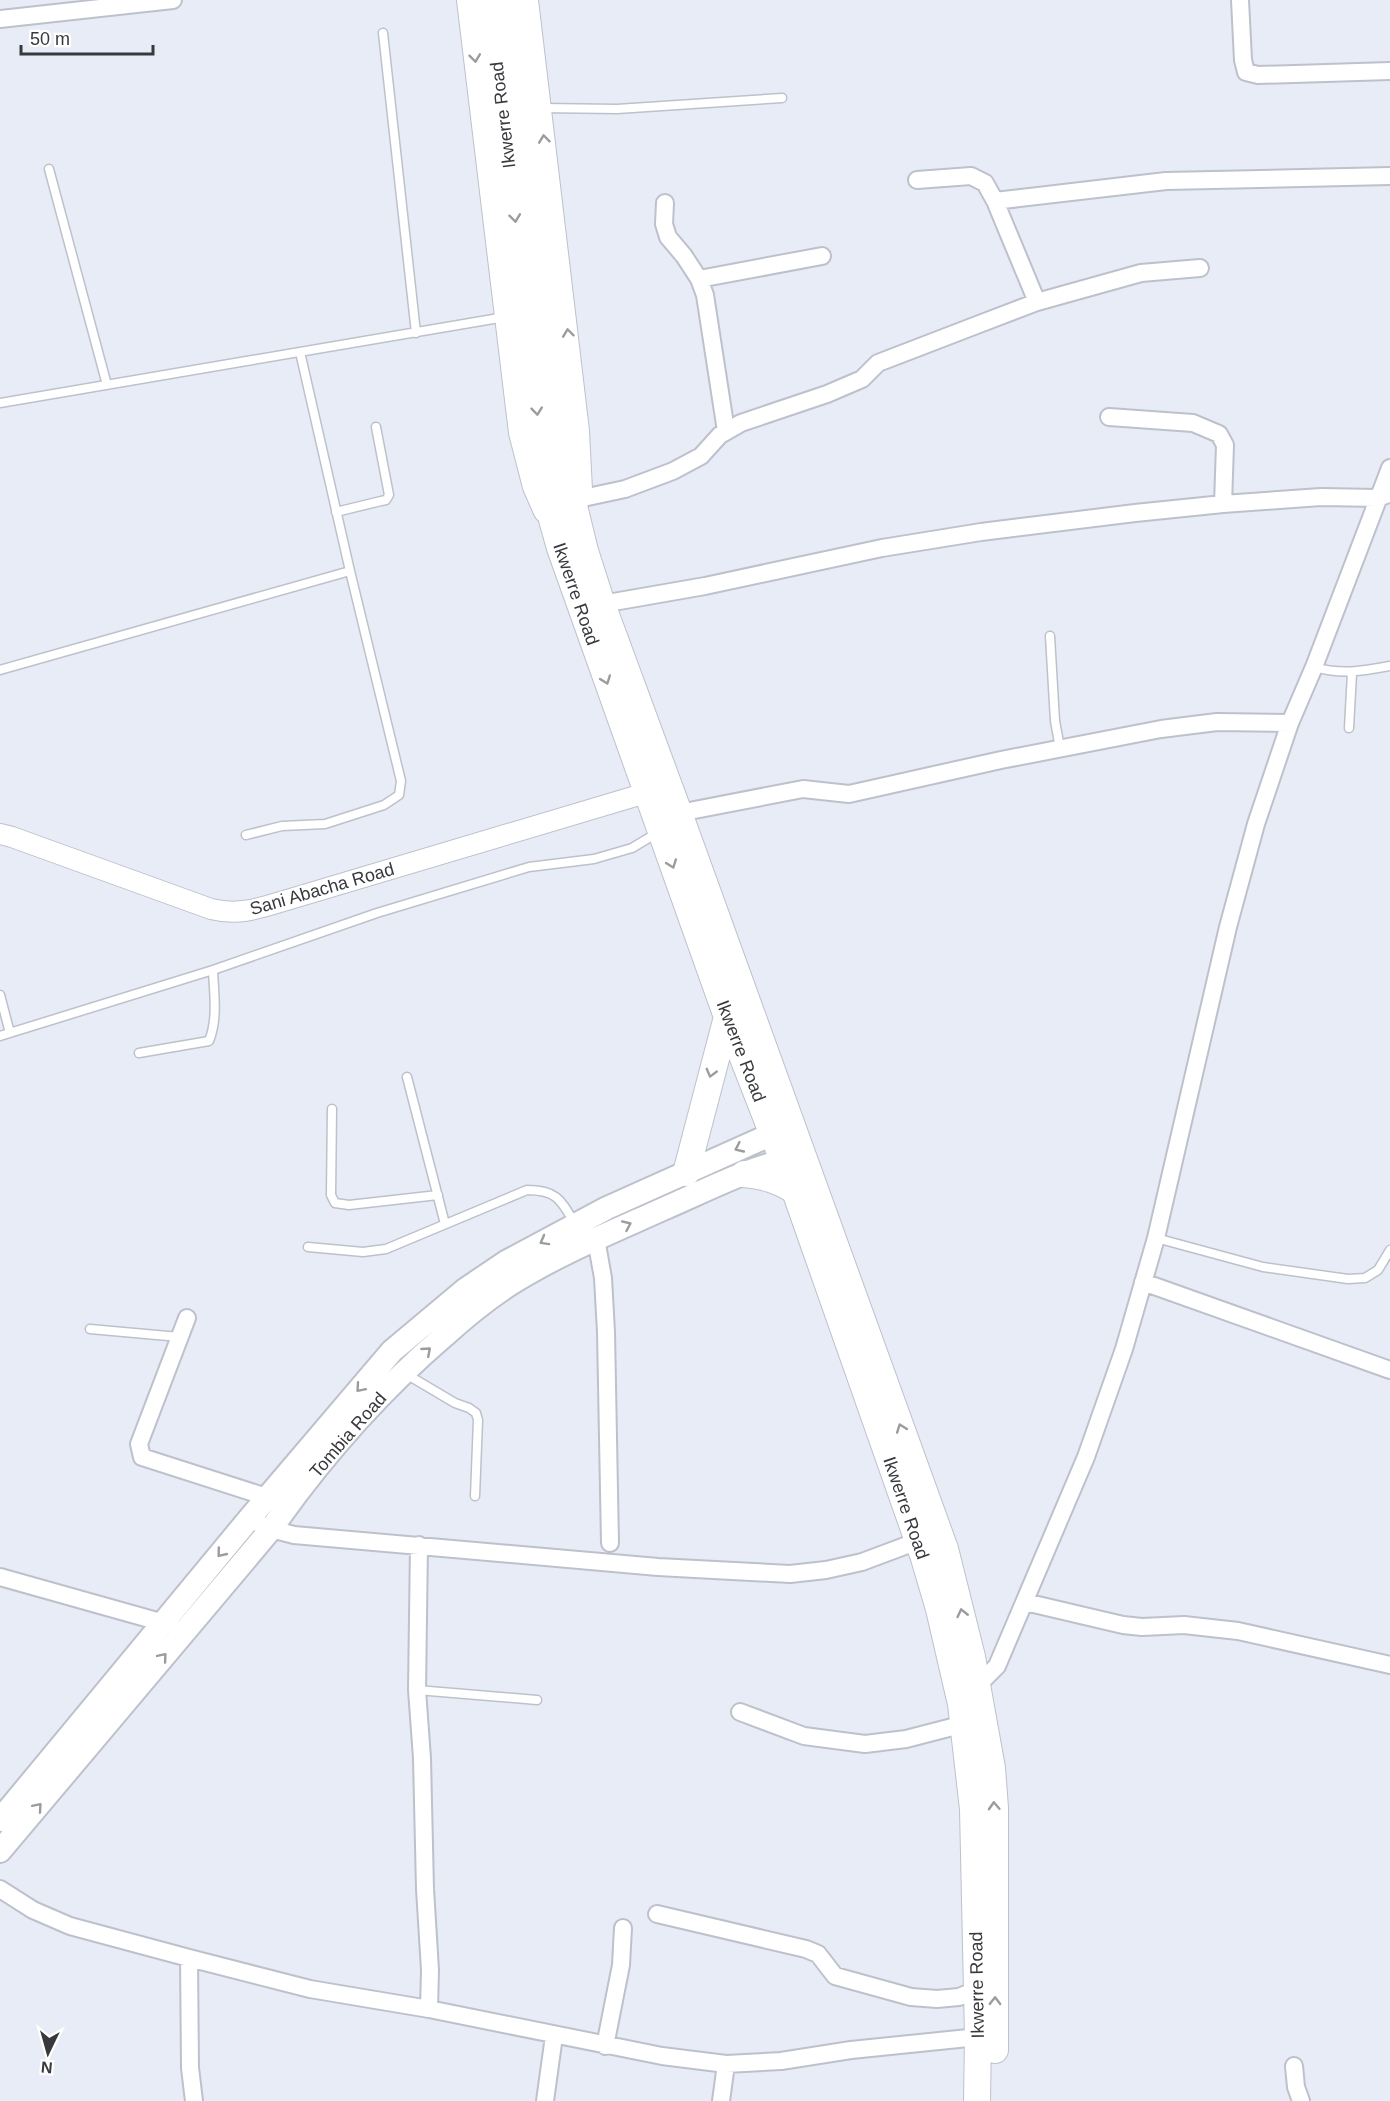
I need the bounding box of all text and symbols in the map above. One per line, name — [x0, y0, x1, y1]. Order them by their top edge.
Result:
scale bar — [21, 18, 153, 56]
text: 50 m — [30, 29, 70, 49]
one-way arrow — [468, 53, 480, 63]
street label: Ikwerre Road — [487, 61, 519, 169]
one-way arrow — [539, 134, 551, 144]
one-way arrow — [508, 213, 521, 222]
one-way arrow — [562, 328, 574, 337]
one-way arrow — [530, 407, 543, 416]
street label: Ikwerre Road — [549, 540, 603, 648]
one-way arrow — [598, 675, 611, 685]
one-way arrow — [665, 858, 678, 869]
street label: Sani Abacha Road — [248, 859, 396, 919]
street label: Ikwerre Road — [712, 997, 770, 1105]
one-way arrow — [706, 1067, 718, 1078]
one-way arrow — [734, 1141, 745, 1153]
one-way arrow — [620, 1220, 631, 1232]
one-way arrow — [540, 1234, 550, 1245]
one-way arrow — [420, 1347, 431, 1358]
one-way arrow — [356, 1381, 367, 1392]
street label: Tombia Road — [306, 1388, 390, 1482]
one-way arrow — [896, 1424, 909, 1434]
street label: Ikwerre Road — [879, 1454, 933, 1562]
one-way arrow — [217, 1547, 228, 1558]
one-way arrow — [956, 1609, 969, 1619]
one-way arrow — [156, 1653, 167, 1664]
one-way arrow — [988, 1801, 1001, 1810]
one-way arrow — [31, 1803, 42, 1814]
street label: Ikwerre Road — [966, 1931, 988, 2039]
one-way arrow — [989, 1996, 1001, 2005]
north arrow — [18, 2023, 78, 2083]
text: N — [40, 2058, 53, 2076]

